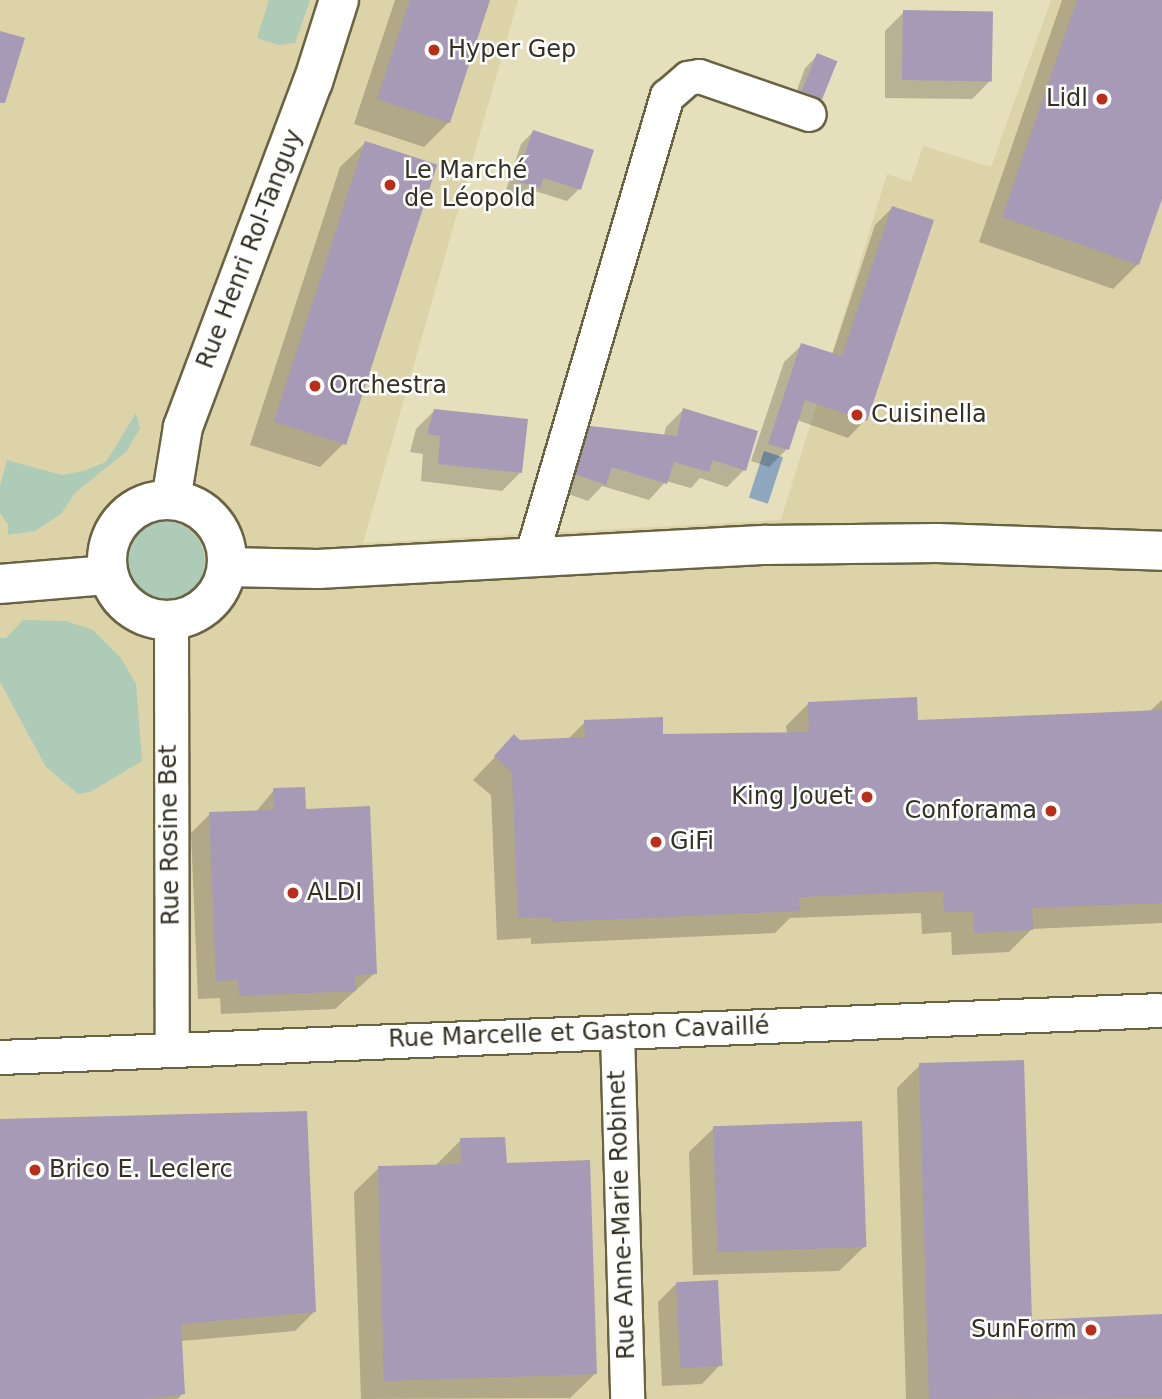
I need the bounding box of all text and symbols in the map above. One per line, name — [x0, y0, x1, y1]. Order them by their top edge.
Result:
place label: Hyper Gep — [448, 36, 576, 64]
marker: Hyper Gep — [426, 42, 442, 58]
place label: Lidl — [1046, 85, 1088, 113]
marker: Lidl — [1094, 91, 1110, 107]
street label: Rue Henri Rol-Tanguy — [191, 125, 309, 373]
place label: Le Marché de Léopold — [404, 157, 536, 213]
marker: Le Marché de Léopold — [382, 177, 398, 193]
place label: Orchestra — [329, 372, 447, 400]
marker: Orchestra — [307, 378, 323, 394]
place label: Cuisinella — [871, 401, 987, 429]
marker: Cuisinella — [849, 407, 865, 423]
street label: Rue Rosine Bet — [154, 744, 186, 926]
place label: King Jouet — [731, 783, 853, 811]
marker: King Jouet — [859, 789, 875, 805]
place label: Conforama — [905, 797, 1037, 825]
marker: Conforama — [1043, 803, 1059, 819]
place label: GiFi — [670, 828, 714, 856]
marker: GiFi — [648, 834, 664, 850]
place label: ALDI — [307, 879, 362, 907]
marker: ALDI — [285, 885, 301, 901]
street label: Rue Marcelle et Gaston Cavaillé — [388, 1012, 770, 1054]
street label: Rue Anne-Marie Robinet — [603, 1070, 641, 1360]
place label: Brico E. Leclerc — [49, 1156, 233, 1184]
marker: Brico E. Leclerc — [27, 1162, 43, 1178]
place label: SunForm — [971, 1316, 1077, 1344]
marker: SunForm — [1083, 1322, 1099, 1338]

